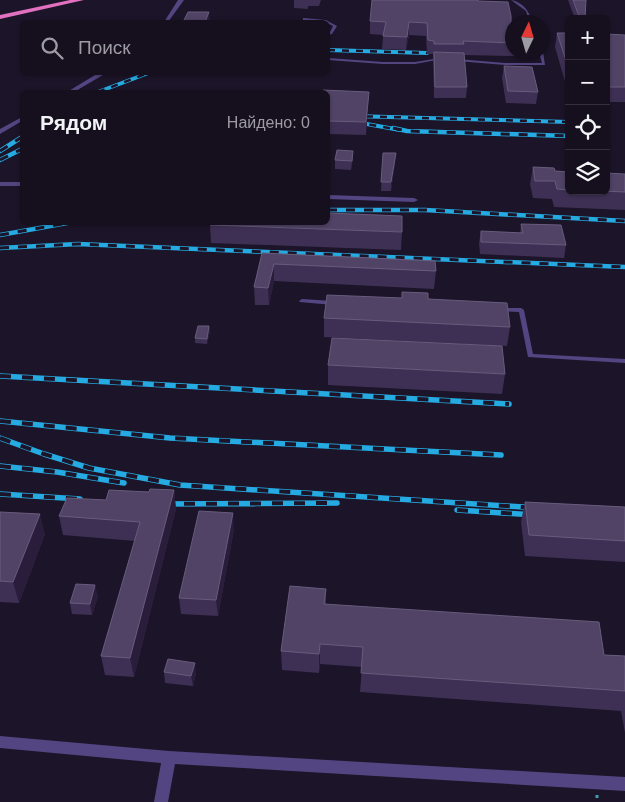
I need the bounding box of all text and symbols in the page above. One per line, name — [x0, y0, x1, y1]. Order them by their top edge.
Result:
north arrow — [505, 15, 550, 60]
map controls — [565, 15, 610, 195]
button: + — [565, 15, 610, 60]
search box — [20, 20, 330, 75]
icon: search — [38, 34, 66, 62]
text: Поиск — [78, 37, 131, 58]
button: − — [565, 60, 610, 105]
button: locate — [565, 105, 610, 150]
text: Рядом — [40, 111, 107, 134]
text: Найдено: 0 — [227, 114, 310, 131]
button: layers — [565, 150, 610, 195]

